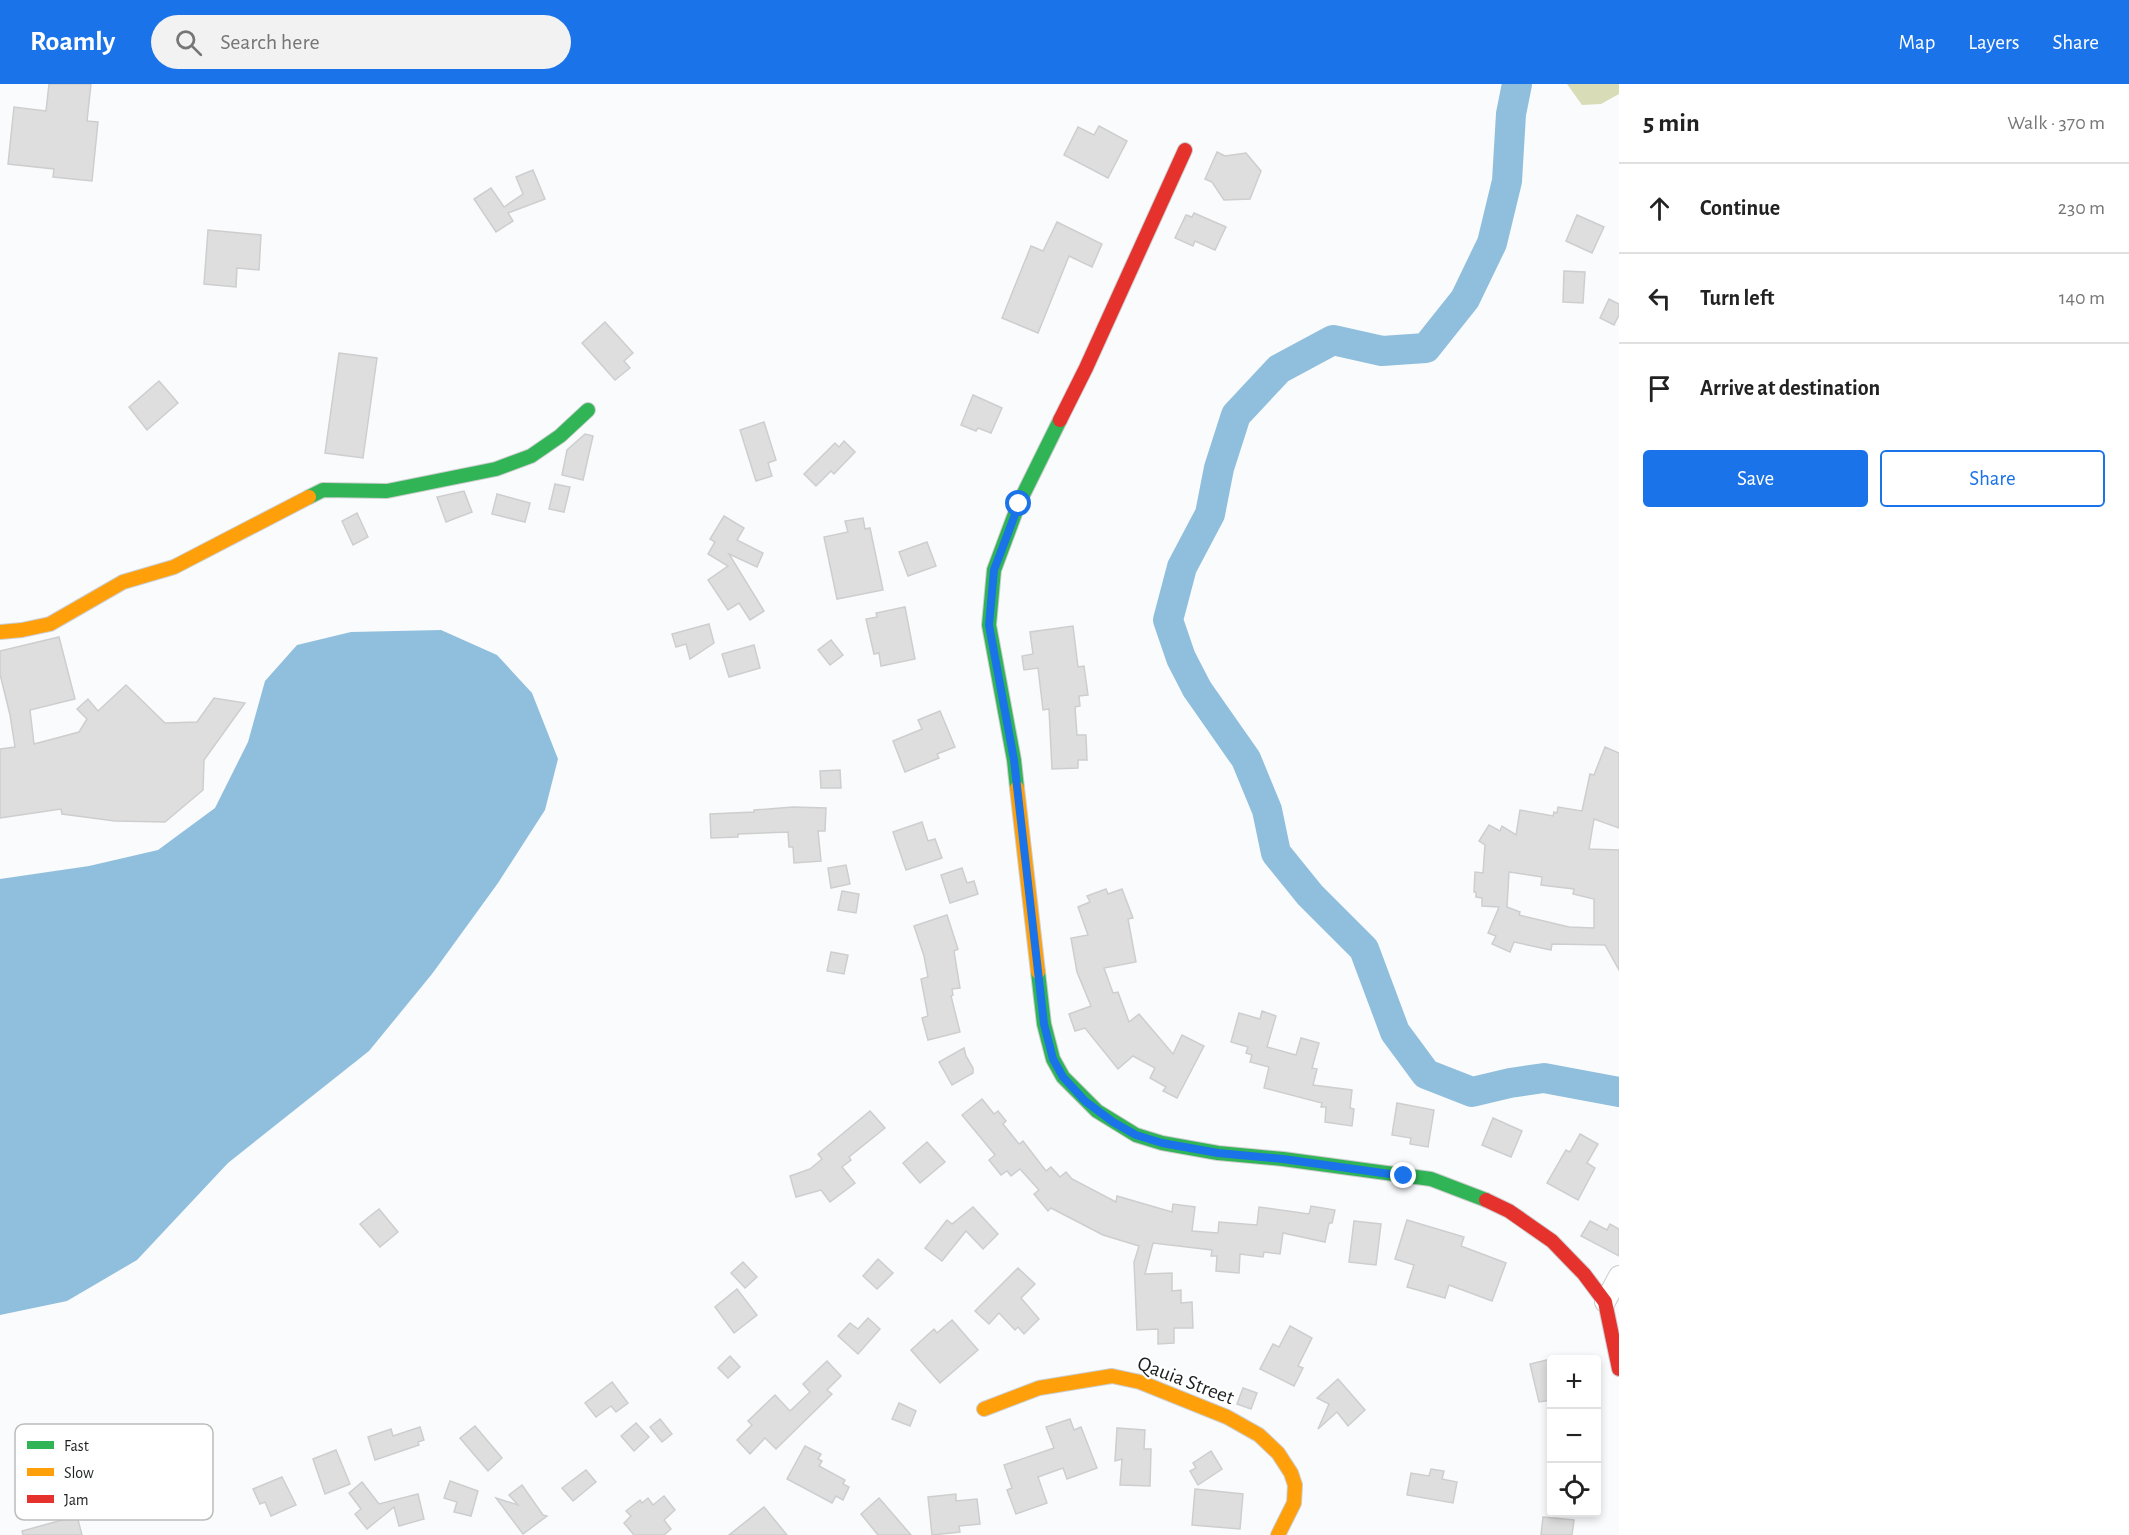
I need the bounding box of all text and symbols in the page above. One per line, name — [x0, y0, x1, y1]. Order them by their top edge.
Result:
search box — [151, 15, 571, 69]
icon: search — [172, 26, 205, 59]
text: Roamly — [30, 28, 115, 56]
text: Search here — [220, 31, 320, 53]
text: Map — [1899, 32, 1935, 53]
text: Layers — [1968, 32, 2019, 53]
text: Share — [2052, 32, 2099, 53]
text: 5 min — [1643, 110, 1700, 136]
text: Walk · 370 m — [2007, 113, 2105, 133]
icon: ahead — [1643, 192, 1676, 225]
text: Continue — [1700, 197, 1780, 219]
text: 230 m — [2058, 198, 2105, 218]
icon: left — [1643, 282, 1676, 315]
text: Turn left — [1700, 287, 1774, 309]
text: 140 m — [2059, 288, 2105, 308]
icon: arrive — [1643, 372, 1676, 405]
text: Arrive at destination — [1700, 377, 1880, 399]
button: Save — [1643, 450, 1868, 507]
button: Share — [1880, 450, 2105, 507]
route start — [1005, 490, 1031, 516]
route end — [1390, 1162, 1416, 1188]
street label: Qauia Street — [1135, 1352, 1237, 1409]
map controls — [1547, 1355, 1601, 1517]
button: + — [1547, 1355, 1601, 1409]
button: − — [1547, 1409, 1601, 1463]
legend — [15, 1424, 213, 1520]
text: Fast — [64, 1438, 89, 1454]
button: locate — [1547, 1463, 1601, 1517]
text: Slow — [64, 1465, 94, 1481]
text: Jam — [64, 1492, 89, 1508]

